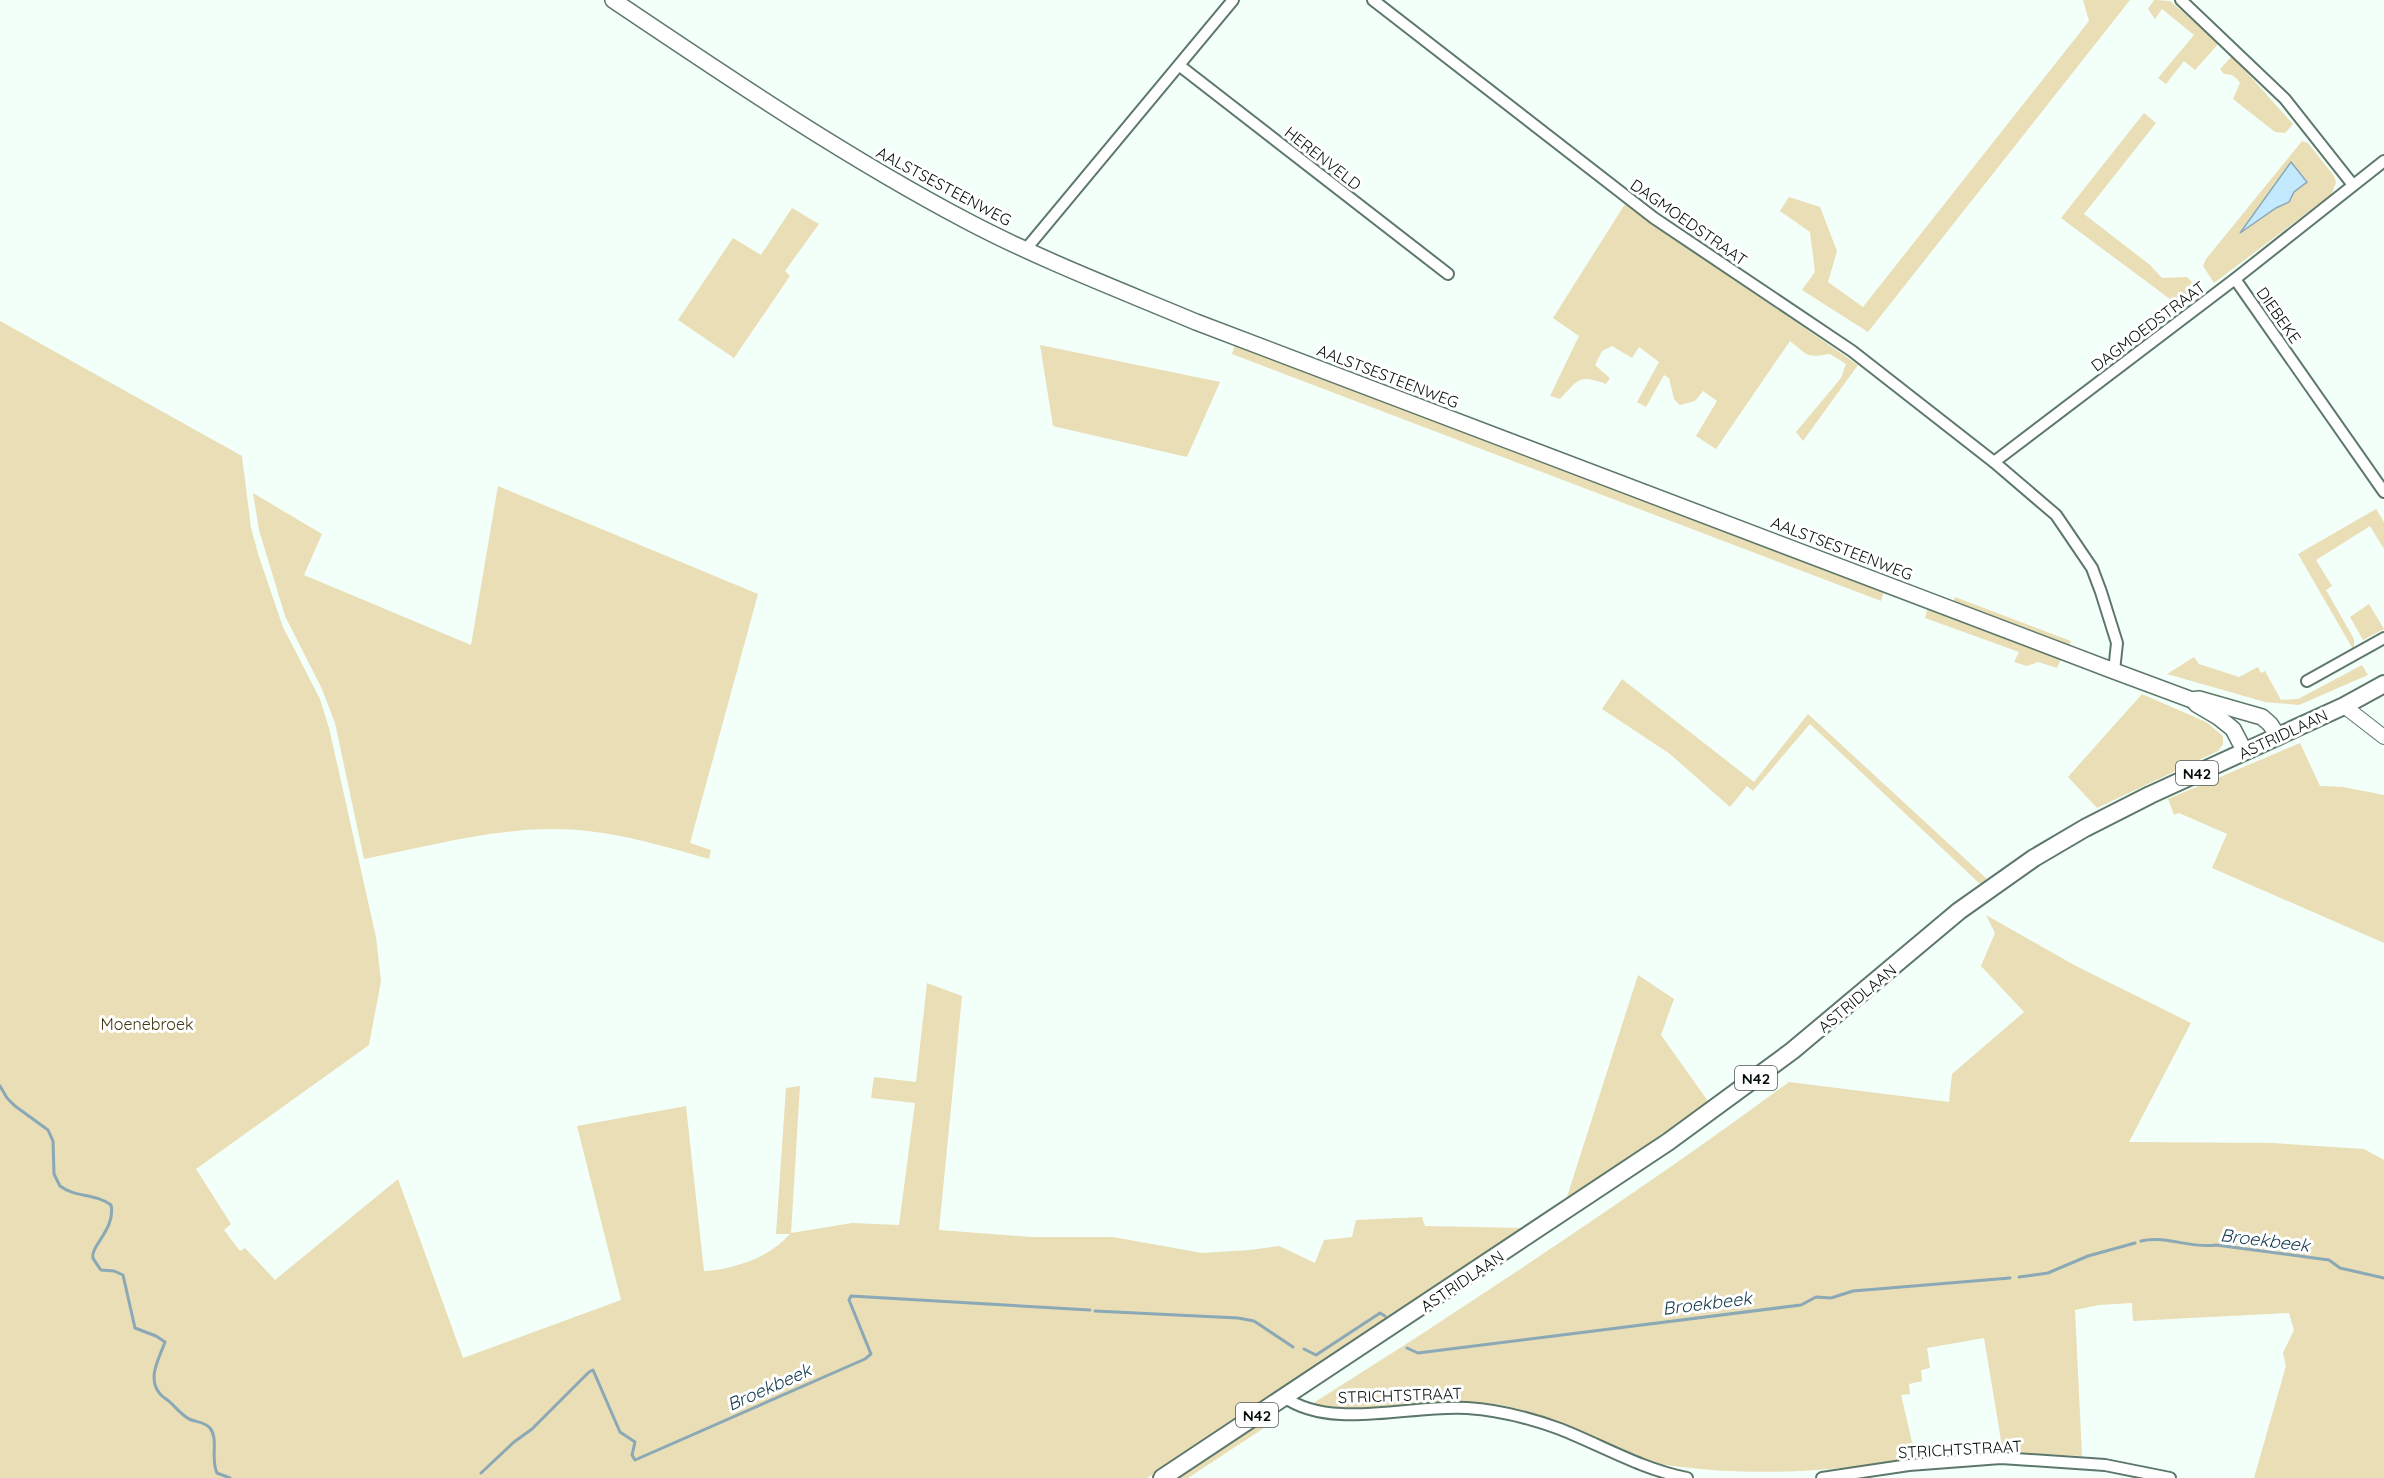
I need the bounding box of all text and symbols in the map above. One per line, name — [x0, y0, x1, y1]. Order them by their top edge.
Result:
street label: HERENVELD — [1281, 122, 1365, 194]
street label: AALSTSESTEENWEG — [873, 142, 1015, 230]
street label: DAGMOEDSTRAAT — [1627, 174, 1751, 270]
street label: DAGMOEDSTRAAT — [2087, 276, 2209, 375]
street label: DIEBEKE — [2252, 283, 2306, 347]
street label: AALSTSESTEENWEG — [1314, 340, 1462, 412]
street label: AALSTSESTEENWEG — [1768, 512, 1916, 584]
street label: ASTRIDLAAN — [2235, 705, 2331, 763]
road number: N42 — [2176, 761, 2218, 785]
street label: ASTRIDLAAN — [1814, 959, 1900, 1037]
park label: Moenebroek — [101, 1014, 194, 1034]
road number: N42 — [1735, 1066, 1777, 1090]
water label: Broekbeek — [2219, 1223, 2312, 1257]
street label: ASTRIDLAAN — [1417, 1246, 1507, 1316]
water label: Broekbeek — [1661, 1286, 1754, 1320]
water label: Broekbeek — [723, 1358, 816, 1416]
street label: STRICHTSTRAAT — [1338, 1383, 1463, 1407]
road number: N42 — [1236, 1403, 1278, 1427]
street label: STRICHTSTRAAT — [1898, 1436, 2023, 1462]

